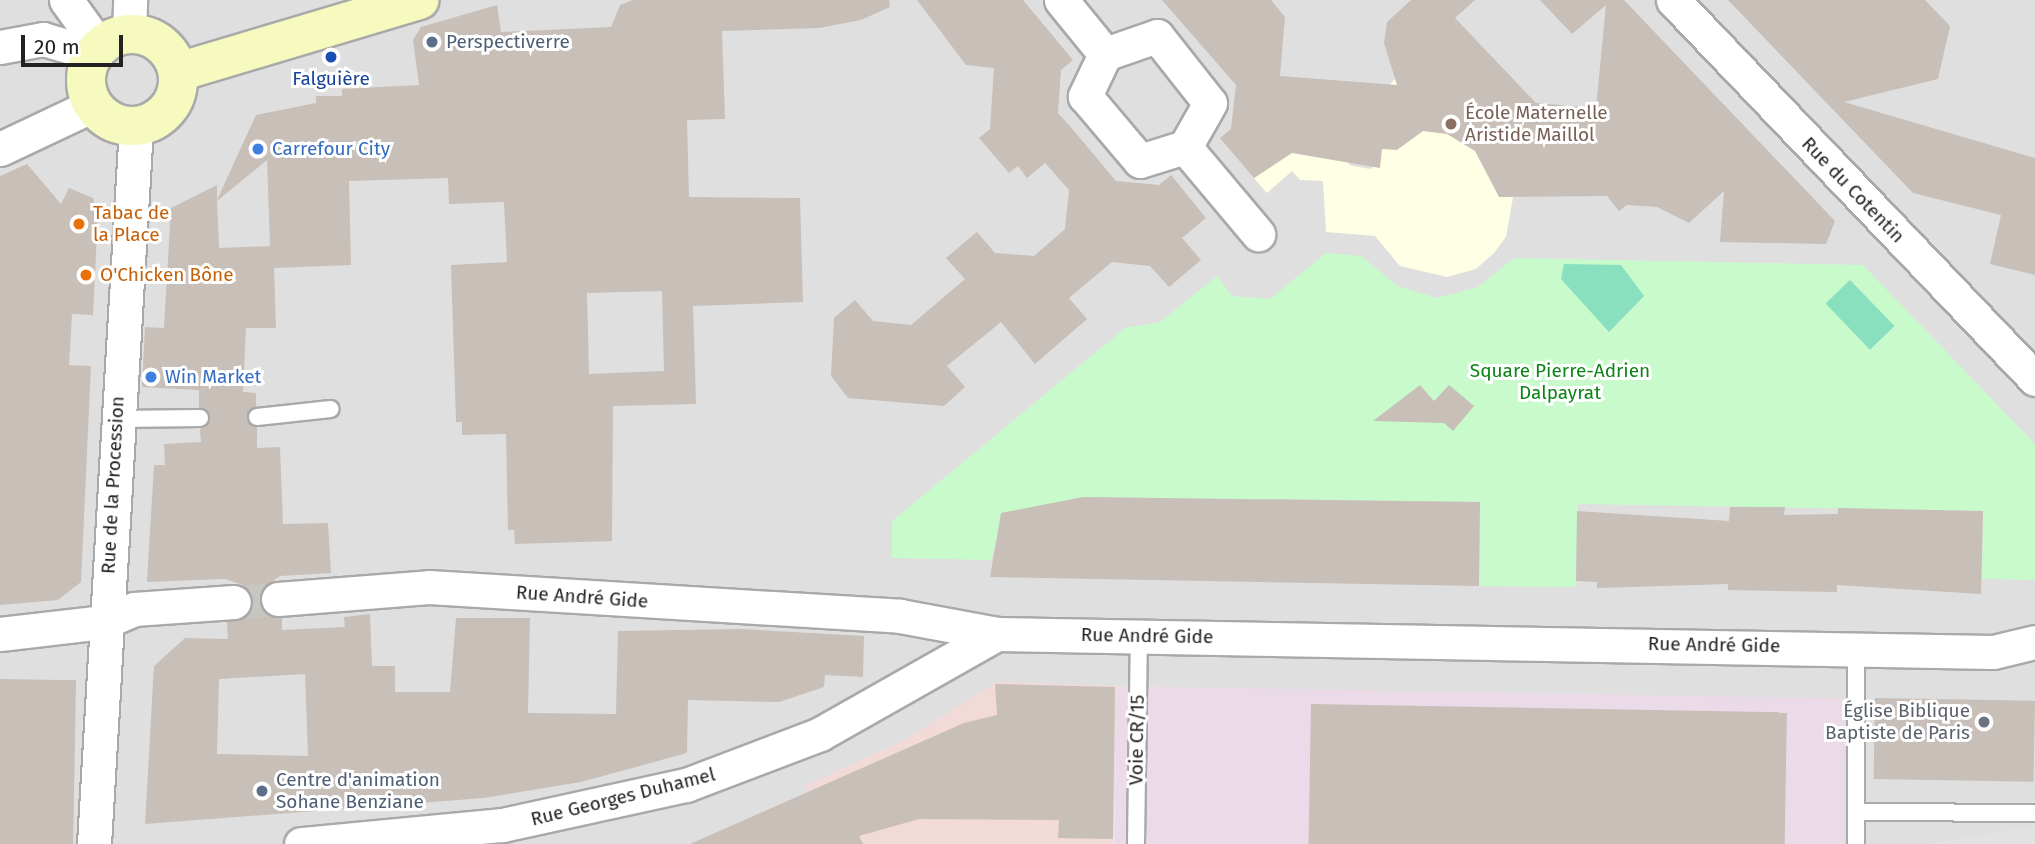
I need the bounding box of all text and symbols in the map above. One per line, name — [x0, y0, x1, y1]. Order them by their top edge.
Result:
scale bar — [24, 21, 126, 65]
place label: Perspectiverre — [446, 31, 570, 53]
text: 20 m — [34, 34, 80, 60]
marker: Perspectiverre — [424, 34, 440, 50]
marker: Falguière — [323, 49, 339, 65]
place label: Falguière — [292, 68, 370, 90]
place label: École Maternelle Aristide Maillol — [1465, 102, 1608, 146]
marker: École Maternelle Aristide Maillol — [1443, 116, 1459, 132]
street label: Rue du Cotentin — [1797, 132, 1909, 248]
place label: Carrefour City — [272, 138, 390, 160]
marker: Carrefour City — [250, 141, 266, 157]
place label: Tabac de la Place — [93, 202, 169, 246]
marker: Tabac de la Place — [71, 216, 87, 232]
place label: O'Chicken Bône — [100, 264, 234, 286]
marker: O'Chicken Bône — [78, 267, 94, 283]
park label: Square Pierre-Adrien Dalpayrat — [1470, 360, 1650, 404]
place label: Win Market — [165, 366, 261, 388]
marker: Win Market — [143, 369, 159, 385]
street label: Rue de la Procession — [97, 395, 129, 575]
street label: Rue André Gide — [515, 581, 649, 613]
street label: Rue André Gide — [1081, 623, 1213, 649]
street label: Rue André Gide — [1648, 632, 1780, 658]
street label: Voie CR/15 — [1125, 695, 1149, 785]
place label: Église Biblique Baptiste de Paris — [1825, 700, 1970, 744]
marker: Église Biblique Baptiste de Paris — [1976, 714, 1992, 730]
street label: Rue Georges Duhamel — [528, 763, 718, 831]
place label: Centre d'animation Sohane Benziane — [276, 769, 440, 813]
marker: Centre d'animation Sohane Benziane — [254, 783, 270, 799]

